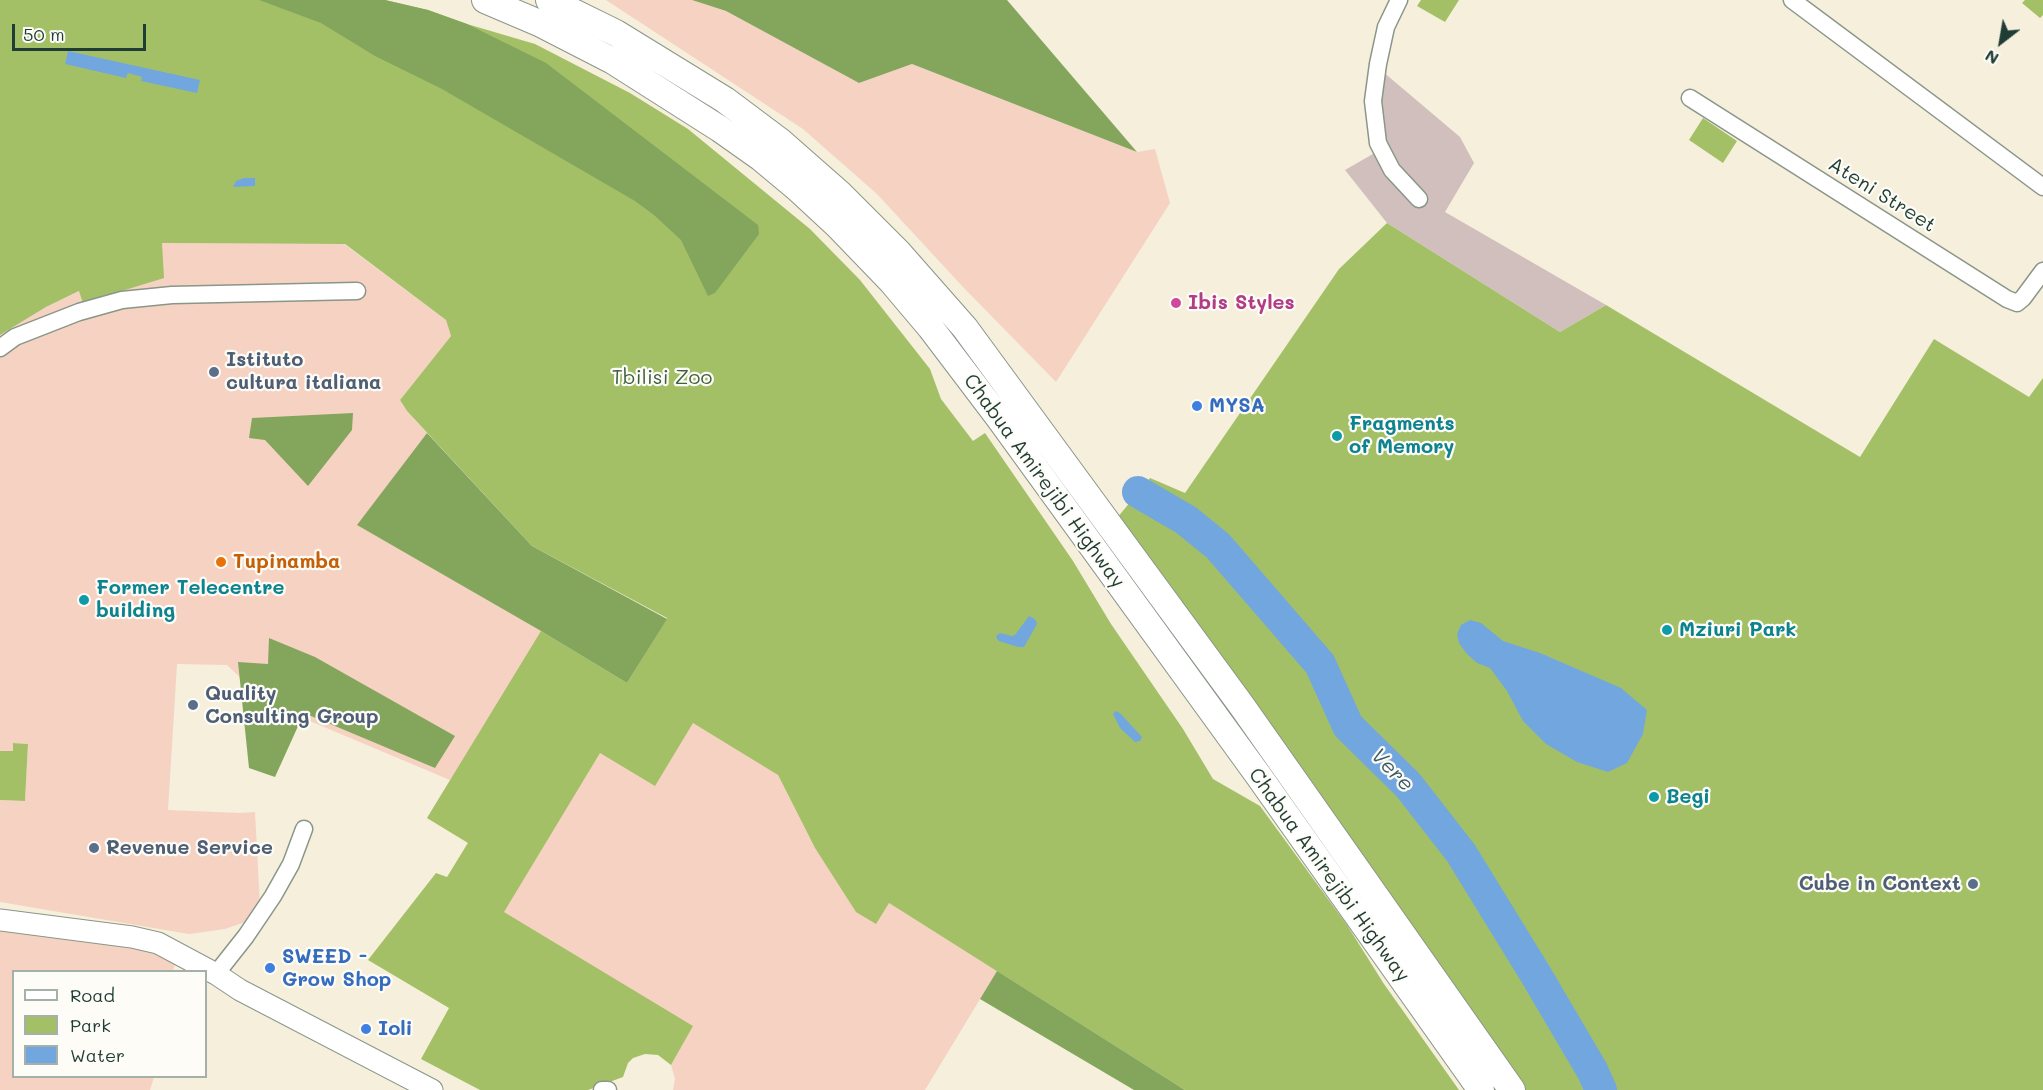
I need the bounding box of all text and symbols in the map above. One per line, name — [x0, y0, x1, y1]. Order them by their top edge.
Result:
scale bar — [15, 12, 148, 50]
north arrow — [1971, 12, 2031, 72]
text: 50 m — [23, 22, 65, 46]
text: N — [1981, 46, 2002, 70]
street label: Ateni Street — [1824, 152, 1940, 238]
place label: Ibis Styles — [1188, 291, 1295, 315]
marker: Ibis Styles — [1169, 296, 1183, 310]
place label: Istituto cultura italiana — [226, 348, 381, 395]
marker: Istituto cultura italiana — [207, 365, 221, 379]
park label: Tbilisi Zoo — [612, 366, 712, 390]
street label: Chabua Amirejibi Highway — [958, 369, 1130, 593]
place label: MYSA — [1209, 394, 1265, 418]
marker: MYSA — [1190, 399, 1204, 413]
place label: Fragments of Memory — [1349, 412, 1455, 459]
marker: Fragments of Memory — [1330, 429, 1344, 443]
place label: Tupinamba — [233, 550, 340, 574]
marker: Tupinamba — [214, 555, 228, 569]
place label: Former Telecentre building — [96, 576, 284, 623]
marker: Former Telecentre building — [77, 593, 91, 607]
place label: Mziuri Park — [1679, 618, 1796, 642]
marker: Mziuri Park — [1660, 623, 1674, 637]
place label: Quality Consulting Group — [205, 682, 379, 729]
marker: Quality Consulting Group — [186, 698, 200, 712]
water label: Vere — [1365, 743, 1419, 797]
street label: Chabua Amirejibi Highway — [1243, 763, 1415, 987]
place label: Begi — [1666, 785, 1710, 809]
marker: Begi — [1647, 790, 1661, 804]
place label: Revenue Service — [106, 836, 273, 860]
marker: Revenue Service — [87, 841, 101, 855]
place label: Cube in Context — [1799, 872, 1961, 896]
marker: Cube in Context — [1966, 877, 1980, 891]
place label: SWEED - Grow Shop — [282, 945, 391, 992]
marker: SWEED - Grow Shop — [263, 961, 277, 975]
legend — [12, 970, 207, 1078]
text: Road — [70, 983, 115, 1007]
text: Park — [70, 1013, 111, 1037]
place label: Ioli — [378, 1017, 412, 1041]
marker: Ioli — [359, 1022, 373, 1036]
text: Water — [70, 1043, 125, 1067]

